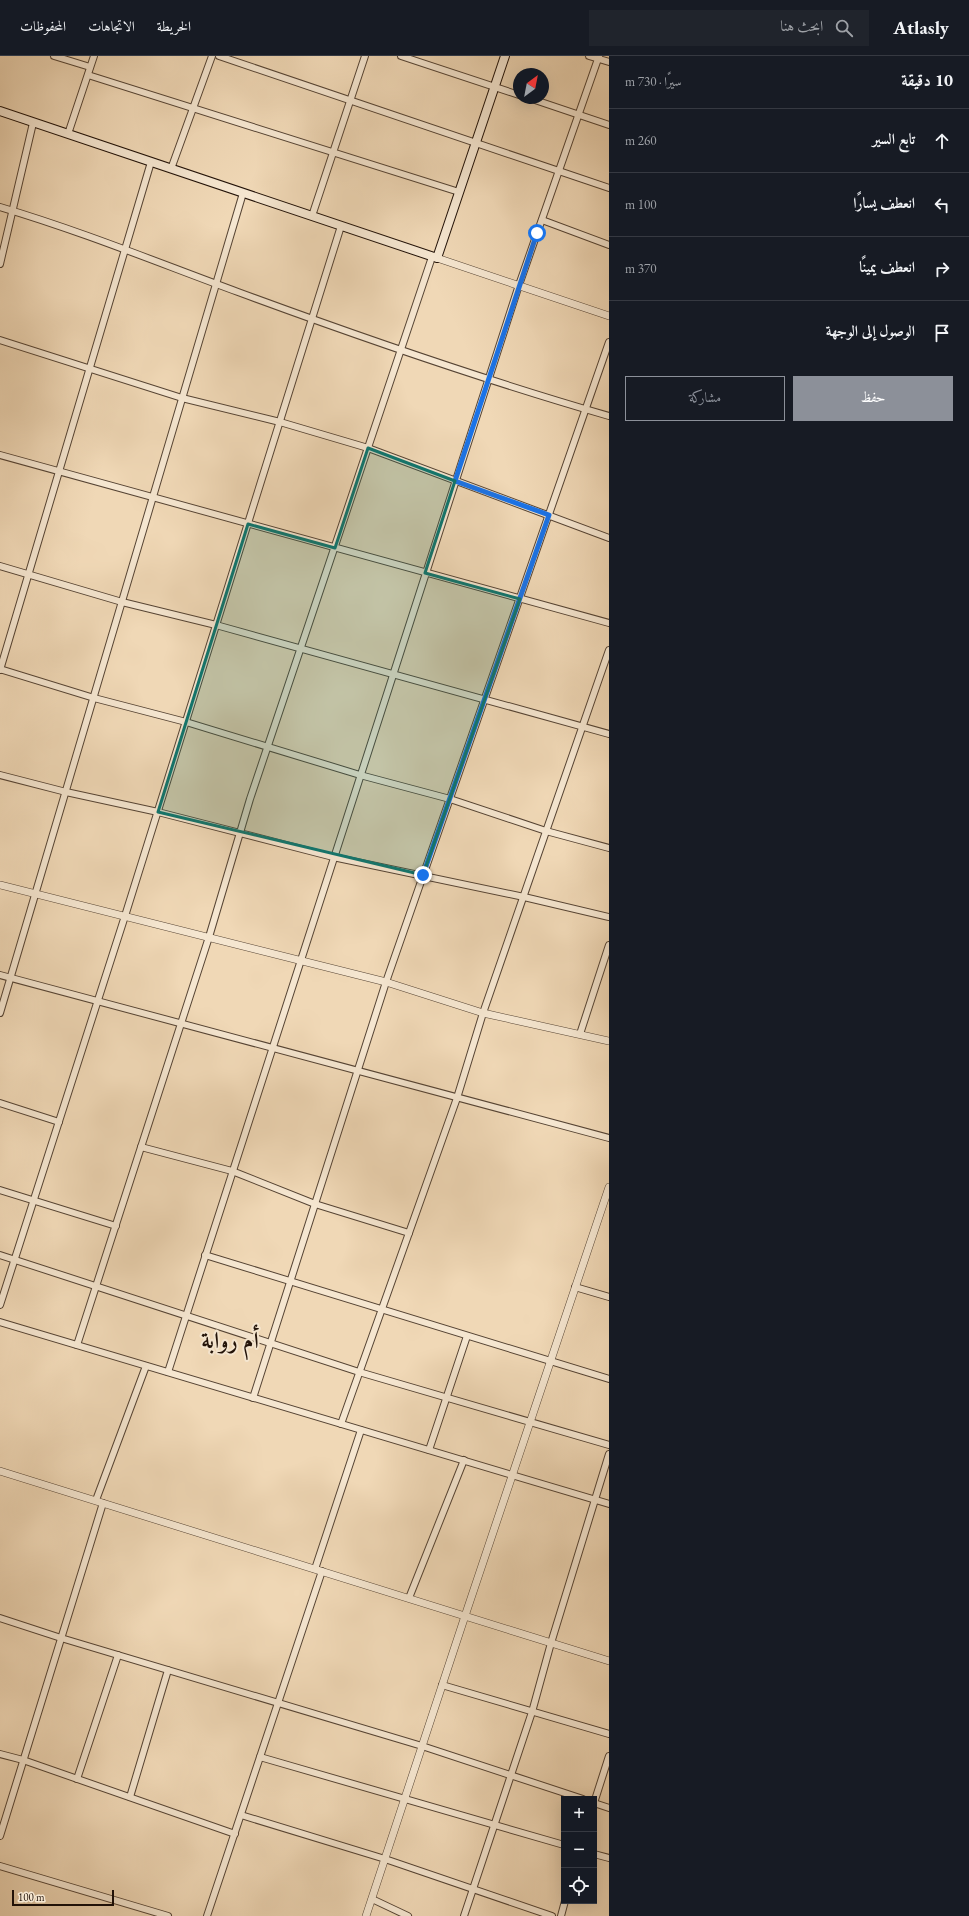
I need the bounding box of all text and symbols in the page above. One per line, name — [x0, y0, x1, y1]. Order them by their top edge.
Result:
search box — [589, 10, 869, 46]
text: Atlasly — [893, 15, 949, 40]
text: ابحث هنا — [780, 16, 823, 35]
text: المحفوظات — [20, 17, 66, 35]
text: الاتجاهات — [88, 17, 135, 35]
text: الخريطة — [157, 17, 191, 35]
icon: search — [833, 17, 855, 39]
north arrow — [513, 68, 549, 104]
text: 10 دقيقة — [901, 69, 953, 91]
text: سيرًا · 730 m — [625, 73, 682, 90]
text: تابع السير — [872, 129, 915, 148]
icon: ahead — [931, 130, 953, 152]
text: 260 m — [625, 132, 656, 149]
text: انعطف يسارًا — [853, 193, 915, 212]
icon: left — [931, 194, 953, 216]
text: 100 m — [625, 196, 656, 213]
route start — [528, 224, 546, 242]
text: انعطف يمينًا — [859, 257, 915, 276]
icon: right — [931, 258, 953, 280]
text: 370 m — [625, 260, 656, 277]
text: الوصول إلى الوجهة — [826, 321, 915, 340]
icon: arrive — [931, 322, 953, 344]
button: مشاركة — [625, 376, 785, 421]
button: حفظ — [793, 376, 953, 421]
route end — [414, 866, 432, 884]
district label: أم روابة — [201, 1324, 259, 1361]
map controls — [561, 1796, 597, 1904]
button: + — [561, 1796, 597, 1832]
button: − — [561, 1832, 597, 1868]
button: locate — [561, 1868, 597, 1904]
scale bar — [12, 1888, 114, 1907]
text: 100 m — [18, 1890, 45, 1904]

